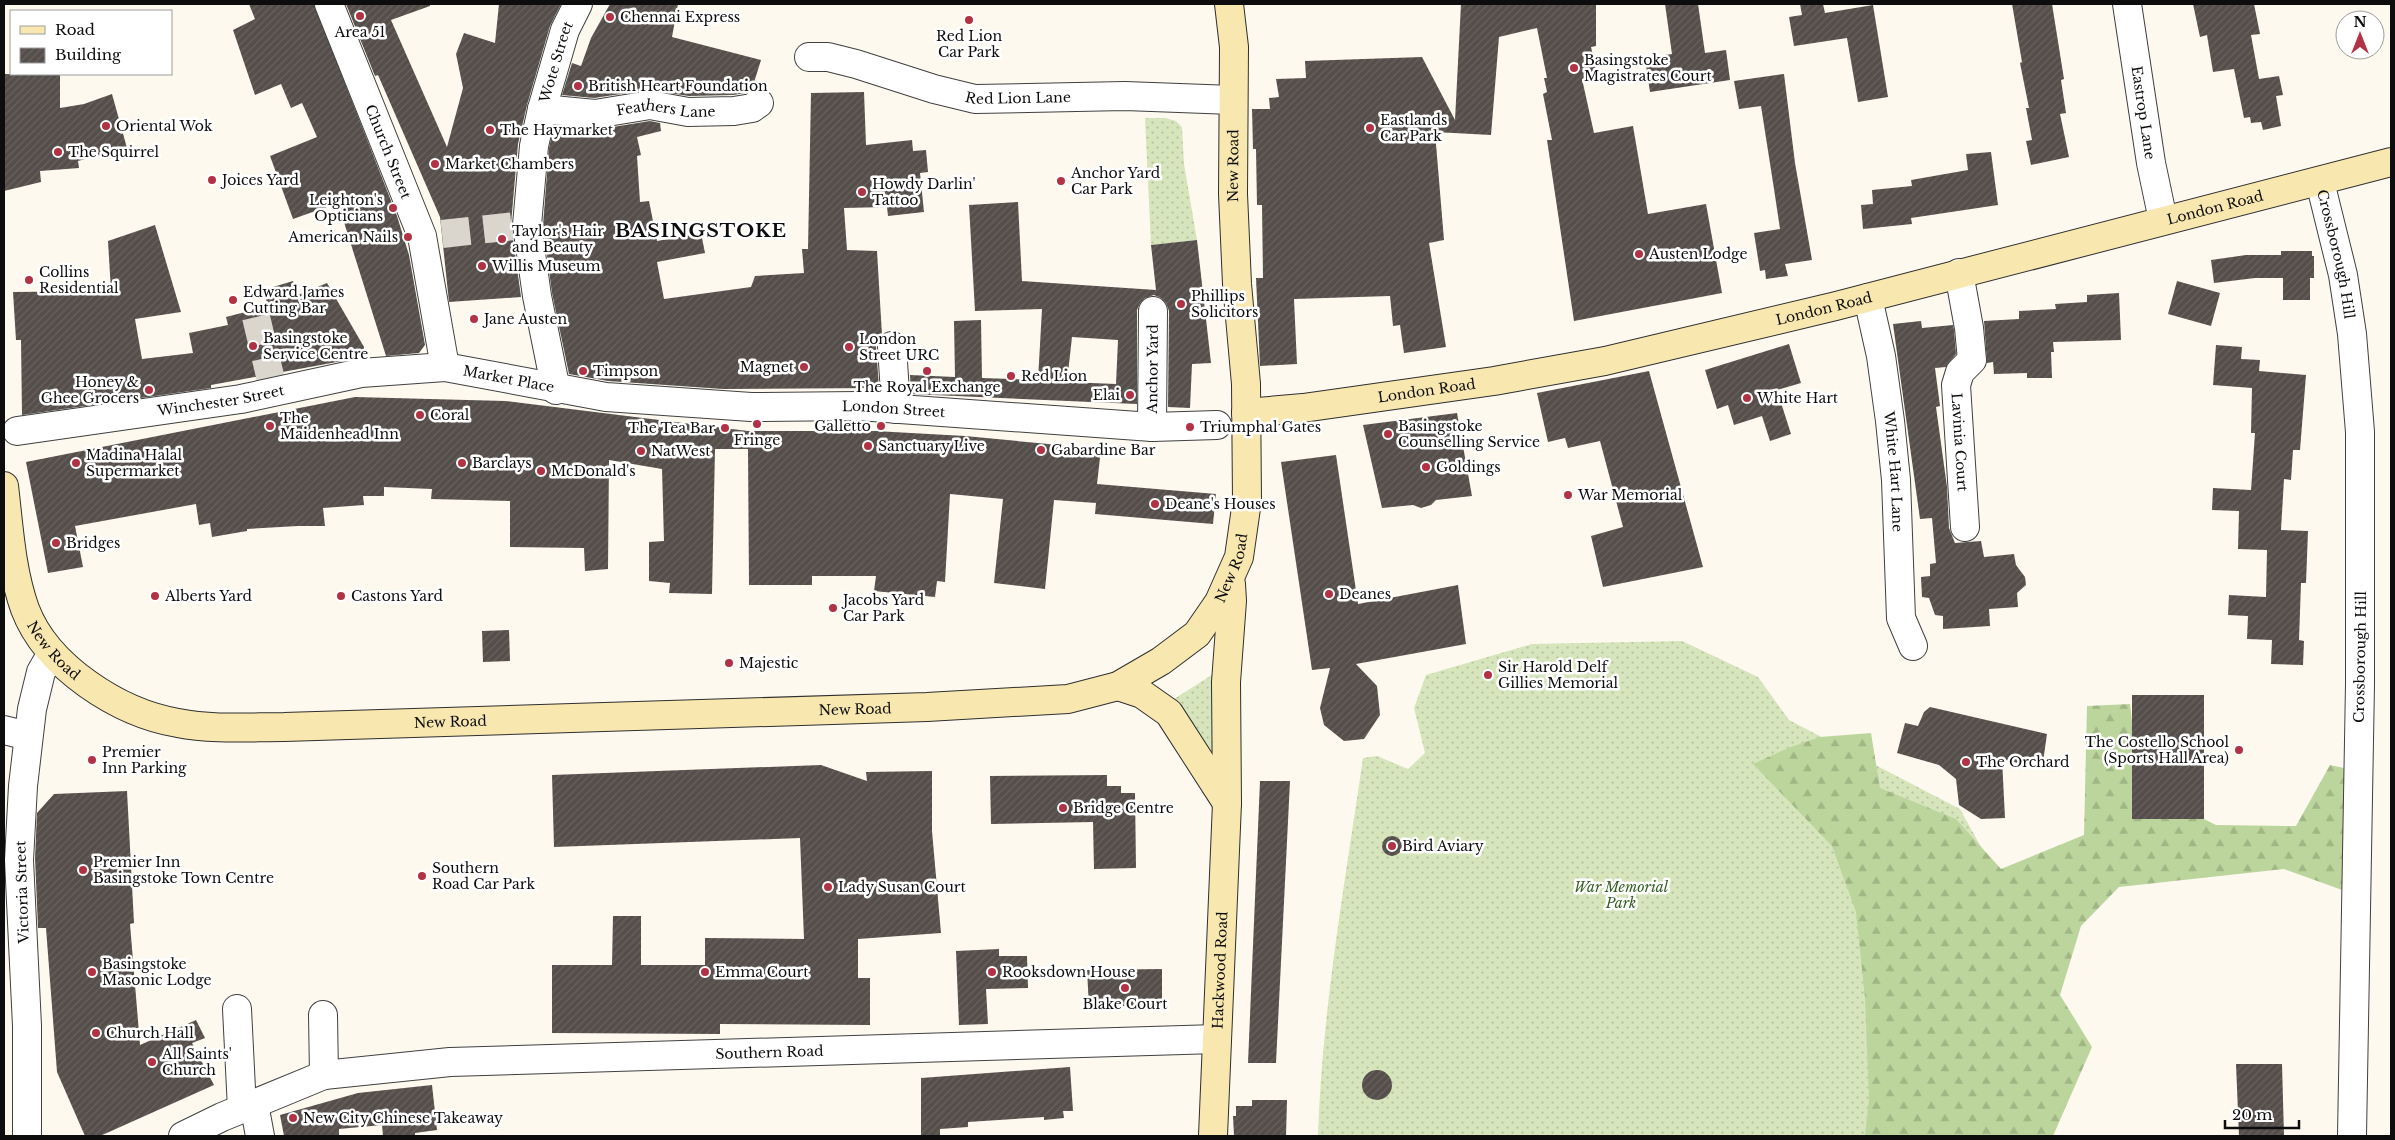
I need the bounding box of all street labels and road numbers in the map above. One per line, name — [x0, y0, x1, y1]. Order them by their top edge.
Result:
street label: Wote Street — [535, 17, 577, 106]
street label: Eastrop Lane — [2127, 65, 2159, 161]
street label: Red Lion Lane — [963, 88, 1071, 108]
street label: Feathers Lane — [615, 95, 716, 121]
street label: Church Street — [361, 102, 415, 202]
street label: New Road — [1224, 129, 1242, 203]
street label: London Road — [2165, 186, 2266, 229]
street label: Crossborough Hill — [2313, 188, 2359, 320]
street label: London Road — [1774, 288, 1875, 329]
street label: Anchor Yard — [1143, 324, 1162, 415]
street label: Market Place — [461, 362, 556, 396]
street label: London Road — [1376, 375, 1477, 406]
street label: Winchester Street — [155, 381, 286, 420]
street label: Lavinia Court — [1948, 392, 1972, 493]
street label: London Street — [842, 397, 946, 421]
street label: White Hart Lane — [1880, 409, 1907, 532]
street label: New Road — [1211, 532, 1251, 605]
street label: Crossborough Hill — [2350, 590, 2370, 723]
street label: New Road — [23, 618, 84, 684]
street label: New Road — [818, 699, 892, 719]
street label: New Road — [414, 712, 488, 732]
street label: Victoria Street — [11, 840, 33, 945]
street label: Hackwood Road — [1209, 910, 1231, 1029]
street label: Southern Road — [715, 1042, 824, 1063]

